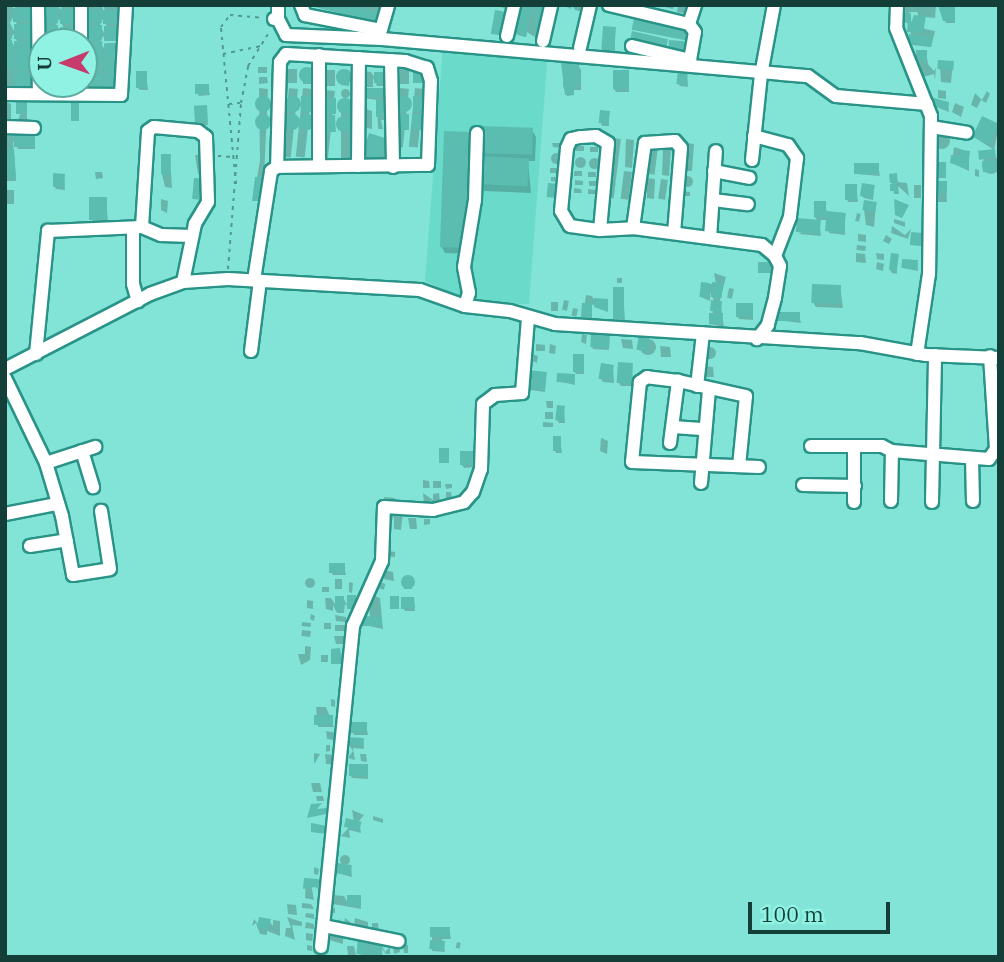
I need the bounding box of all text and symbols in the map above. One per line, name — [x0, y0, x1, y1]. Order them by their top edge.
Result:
north arrow — [28, 28, 98, 98]
text: U — [32, 56, 56, 71]
scale bar — [752, 888, 894, 932]
text: 100 m — [761, 900, 824, 928]

